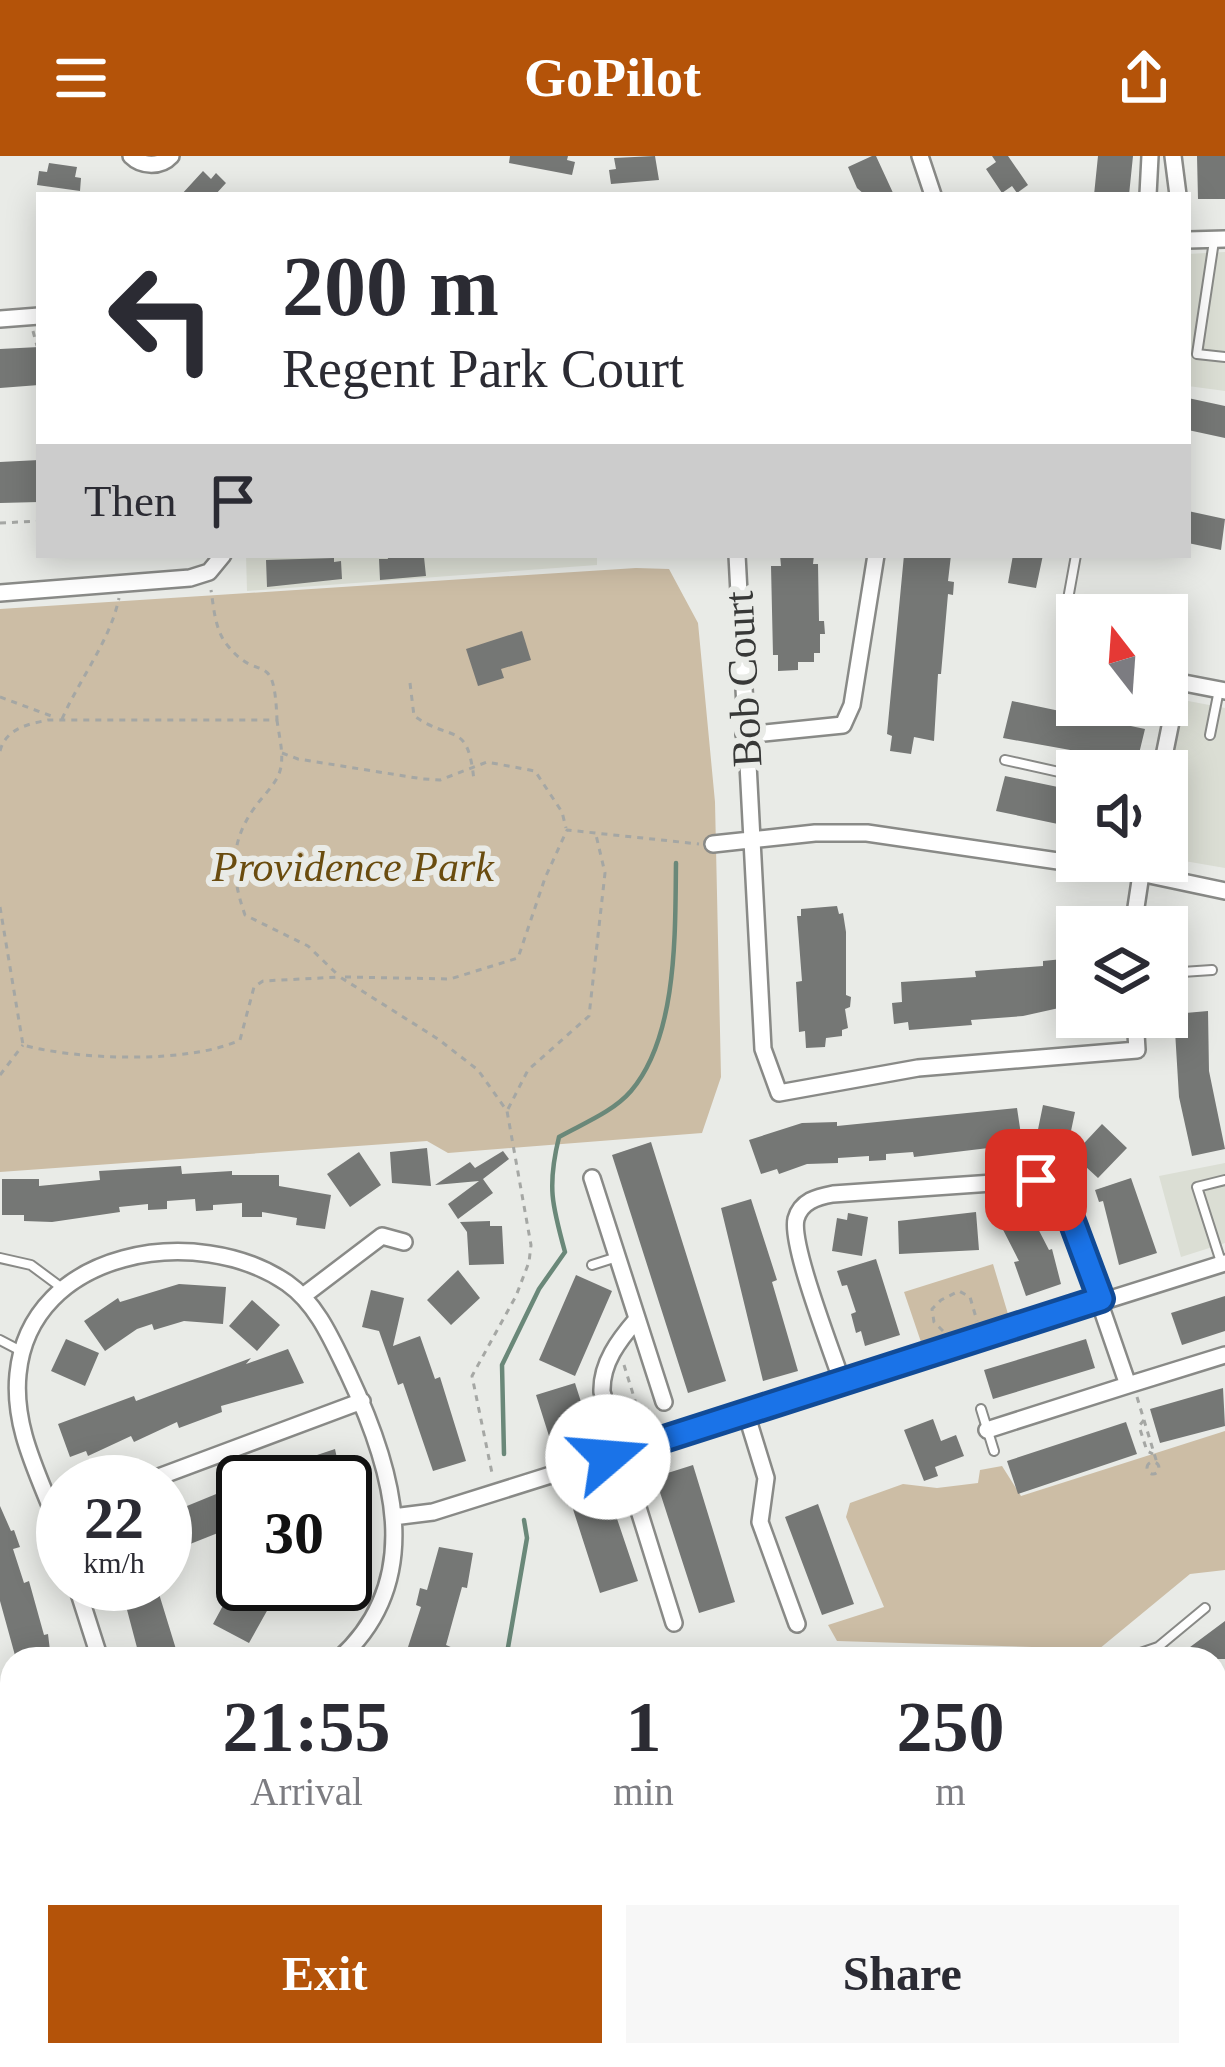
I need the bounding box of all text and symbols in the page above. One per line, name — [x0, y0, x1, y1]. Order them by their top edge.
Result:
icon: menu — [48, 45, 114, 111]
icon: share — [1111, 45, 1177, 111]
text: GoPilot — [524, 48, 701, 108]
icon: left — [84, 240, 240, 396]
text: 200 m — [282, 240, 499, 333]
text: Regent Park Court — [282, 339, 684, 399]
icon: arrive — [200, 468, 266, 534]
text: Then — [84, 476, 176, 526]
street label: Bob Court — [715, 589, 771, 768]
north arrow — [1056, 594, 1188, 726]
map controls — [1056, 594, 1188, 1038]
button: sound — [1056, 750, 1188, 882]
park label: Providence Park — [211, 844, 495, 890]
button: layers — [1056, 906, 1188, 1038]
pin — [985, 1129, 1087, 1231]
icon: arrive — [1003, 1147, 1069, 1213]
position arrow — [545, 1394, 671, 1520]
speed limit sign: 30 — [216, 1455, 372, 1611]
text: 22 — [84, 1485, 144, 1551]
text: km/h — [83, 1546, 145, 1579]
text: 21:55 — [223, 1687, 391, 1767]
text: 1 — [625, 1687, 661, 1767]
text: 250 — [896, 1687, 1004, 1767]
text: Arrival — [250, 1770, 363, 1813]
text: min — [613, 1770, 674, 1813]
text: m — [935, 1770, 966, 1813]
button: Exit — [48, 1905, 602, 2043]
button: Share — [626, 1905, 1179, 2043]

